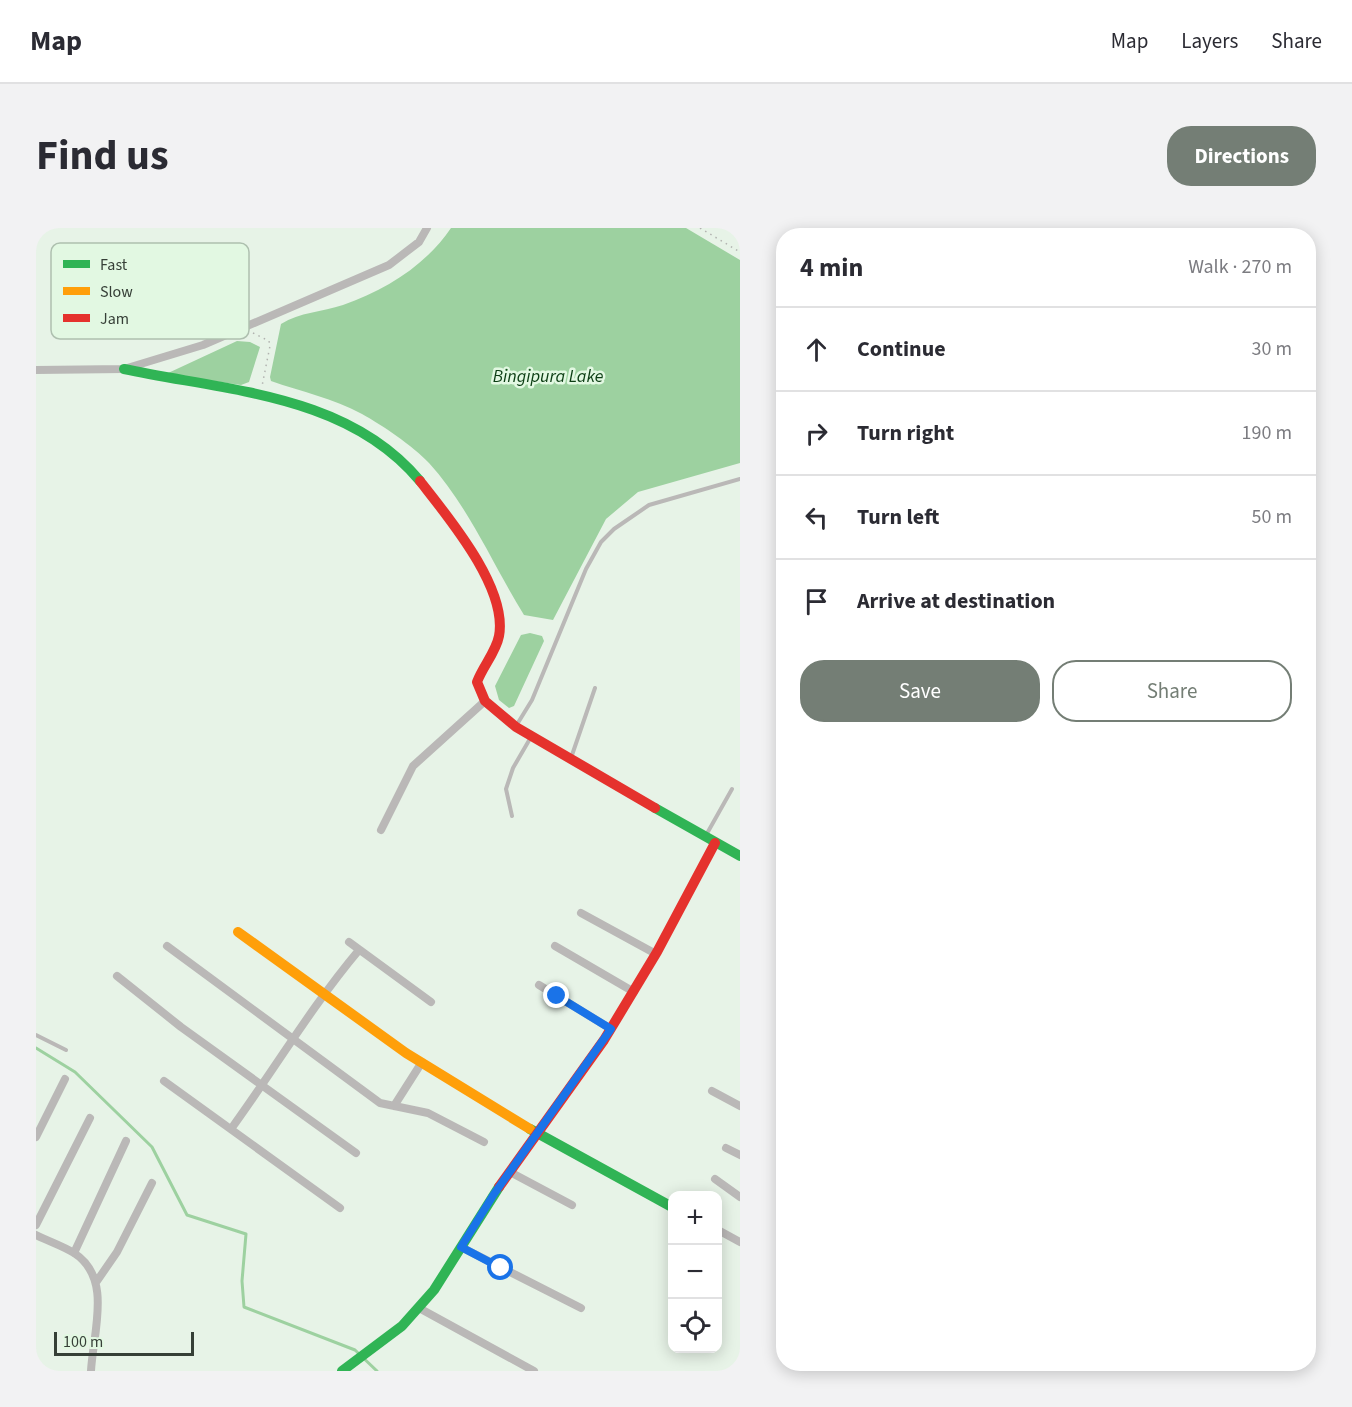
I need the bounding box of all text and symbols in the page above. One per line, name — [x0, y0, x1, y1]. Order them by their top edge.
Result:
text: Map — [30, 21, 82, 61]
text: Map — [1111, 26, 1148, 56]
text: Layers — [1181, 26, 1238, 56]
text: Share — [1271, 26, 1322, 56]
text: Find us — [36, 126, 169, 186]
button: Directions — [1167, 126, 1316, 186]
legend — [51, 243, 249, 339]
text: 4 min — [800, 249, 863, 286]
text: Walk · 270 m — [1188, 253, 1292, 281]
text: Fast — [100, 254, 128, 276]
text: Slow — [100, 281, 133, 303]
text: Jam — [100, 308, 129, 330]
icon: ahead — [800, 333, 833, 366]
text: Continue — [857, 333, 946, 365]
text: 30 m — [1252, 335, 1292, 363]
water label: Bingipura Lake — [493, 364, 604, 389]
icon: right — [800, 417, 833, 450]
text: Turn right — [857, 417, 954, 449]
text: 190 m — [1242, 419, 1292, 447]
icon: left — [800, 501, 833, 534]
text: Turn left — [857, 501, 939, 533]
text: 50 m — [1252, 503, 1292, 531]
icon: arrive — [800, 585, 833, 618]
text: Arrive at destination — [857, 585, 1055, 617]
button: Save — [800, 660, 1040, 722]
button: Share — [1052, 660, 1292, 722]
route end — [543, 982, 569, 1008]
map controls — [668, 1191, 722, 1353]
button: + — [668, 1191, 722, 1245]
button: − — [668, 1245, 722, 1299]
route start — [487, 1254, 513, 1280]
button: locate — [668, 1299, 722, 1353]
scale bar — [54, 1329, 194, 1356]
text: 100 m — [63, 1331, 103, 1353]

